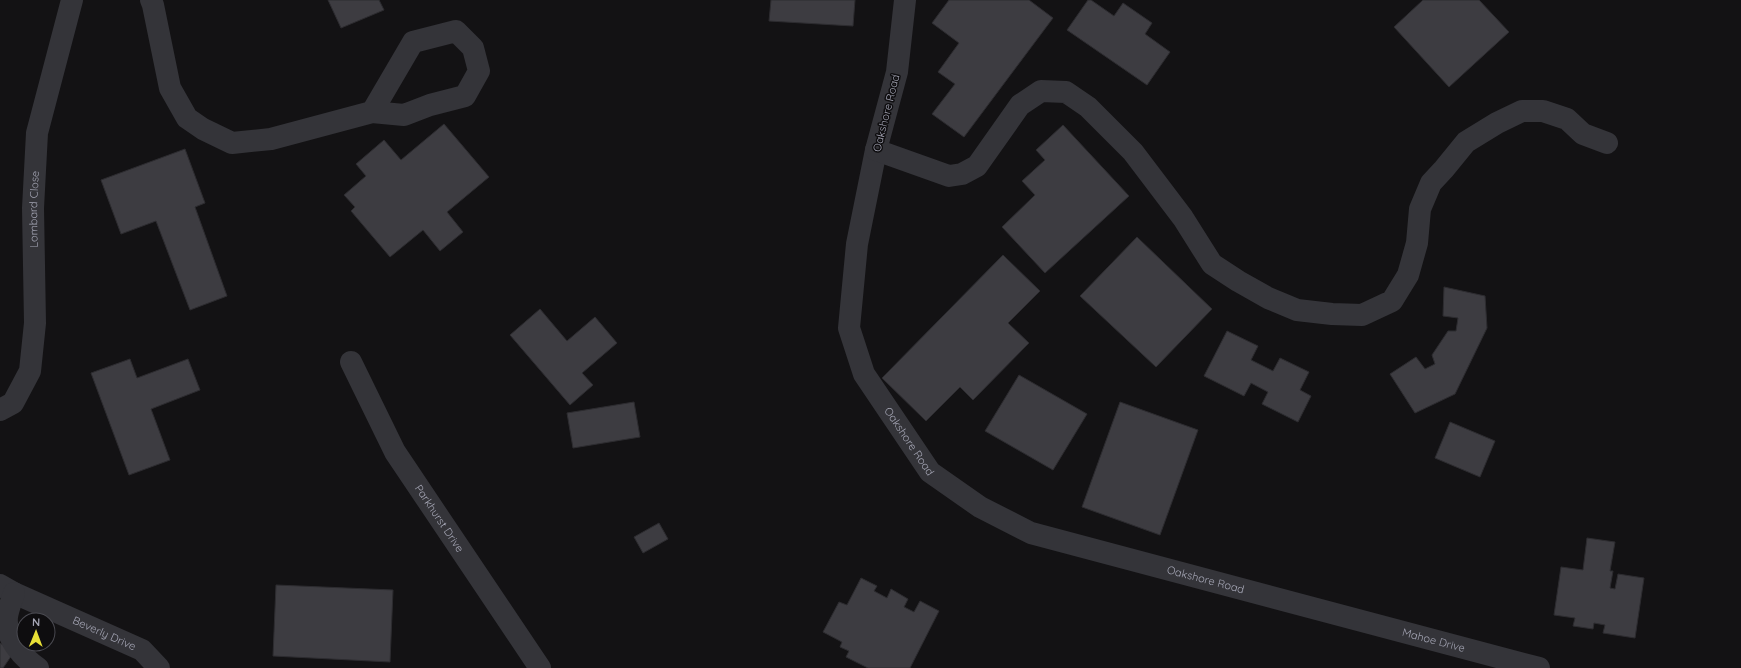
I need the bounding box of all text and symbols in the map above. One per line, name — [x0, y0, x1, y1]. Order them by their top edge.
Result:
street label: Oakshore Road — [870, 73, 902, 153]
street label: Lombard Close — [26, 170, 42, 248]
street label: Oakshore Road — [881, 404, 937, 478]
street label: Parkhurst Drive — [412, 482, 467, 555]
street label: Oakshore Road — [1165, 562, 1246, 596]
north arrow — [16, 612, 56, 652]
street label: Beverly Drive — [71, 613, 138, 653]
text: N — [32, 615, 40, 629]
street label: Mahoe Drive — [1401, 625, 1467, 655]

